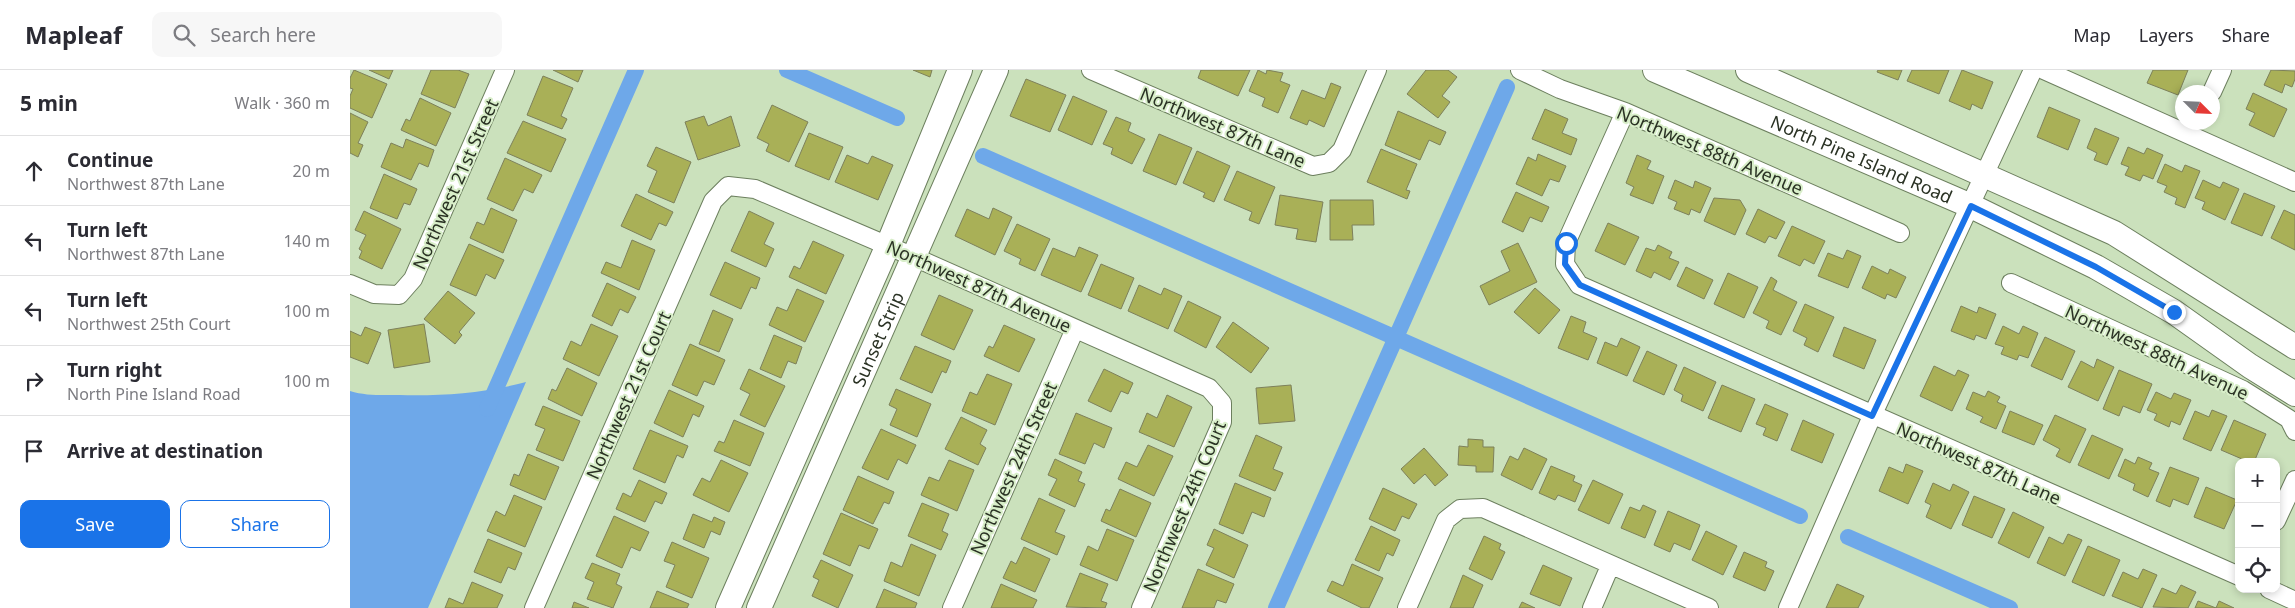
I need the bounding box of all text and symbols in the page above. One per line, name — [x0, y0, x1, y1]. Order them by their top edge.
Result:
search box — [152, 12, 502, 57]
text: Mapleaf — [25, 18, 122, 51]
icon: search — [170, 21, 198, 49]
text: Search here — [210, 22, 316, 48]
text: Map — [2073, 23, 2111, 47]
text: Layers — [2139, 23, 2194, 47]
text: Share — [2222, 23, 2270, 47]
street label: Northwest 87th Lane — [1137, 81, 1309, 173]
north arrow — [2175, 85, 2220, 130]
text: 5 min — [20, 89, 78, 117]
text: Walk · 360 m — [235, 92, 330, 114]
street label: Northwest 21st Street — [407, 94, 504, 273]
street label: Northwest 88th Avenue — [1613, 100, 1807, 200]
street label: North Pine Island Road — [1767, 109, 1956, 209]
text: Continue — [67, 147, 153, 173]
icon: ahead — [20, 157, 48, 185]
text: 20 m — [293, 160, 330, 182]
text: Northwest 87th Lane — [67, 173, 225, 195]
text: Turn left — [67, 217, 148, 243]
icon: left — [20, 227, 48, 255]
text: 140 m — [283, 230, 330, 252]
route start — [1555, 232, 1578, 255]
street label: Northwest 87th Avenue — [883, 234, 1075, 338]
text: Northwest 87th Lane — [67, 243, 225, 265]
text: Turn left — [67, 287, 148, 313]
street label: Sunset Strip — [846, 288, 909, 390]
icon: left — [20, 297, 48, 325]
street label: Northwest 88th Avenue — [2061, 299, 2253, 405]
text: 100 m — [283, 300, 330, 322]
route end — [2163, 301, 2186, 324]
street label: Northwest 21st Court — [580, 307, 676, 483]
text: Northwest 25th Court — [67, 313, 231, 335]
text: Turn right — [67, 357, 162, 383]
icon: right — [20, 367, 48, 395]
text: 100 m — [283, 370, 330, 392]
street label: Northwest 24th Street — [964, 377, 1062, 558]
text: North Pine Island Road — [67, 383, 241, 405]
street label: Northwest 24th Court — [1137, 416, 1231, 595]
street label: Northwest 87th Lane — [1893, 416, 2065, 510]
icon: arrive — [20, 437, 48, 465]
text: Arrive at destination — [67, 438, 263, 464]
map controls — [2235, 458, 2280, 593]
button: + — [2235, 458, 2280, 503]
button: Save — [20, 500, 170, 548]
button: Share — [180, 500, 330, 548]
button: − — [2235, 503, 2280, 548]
button: locate — [2235, 548, 2280, 593]

